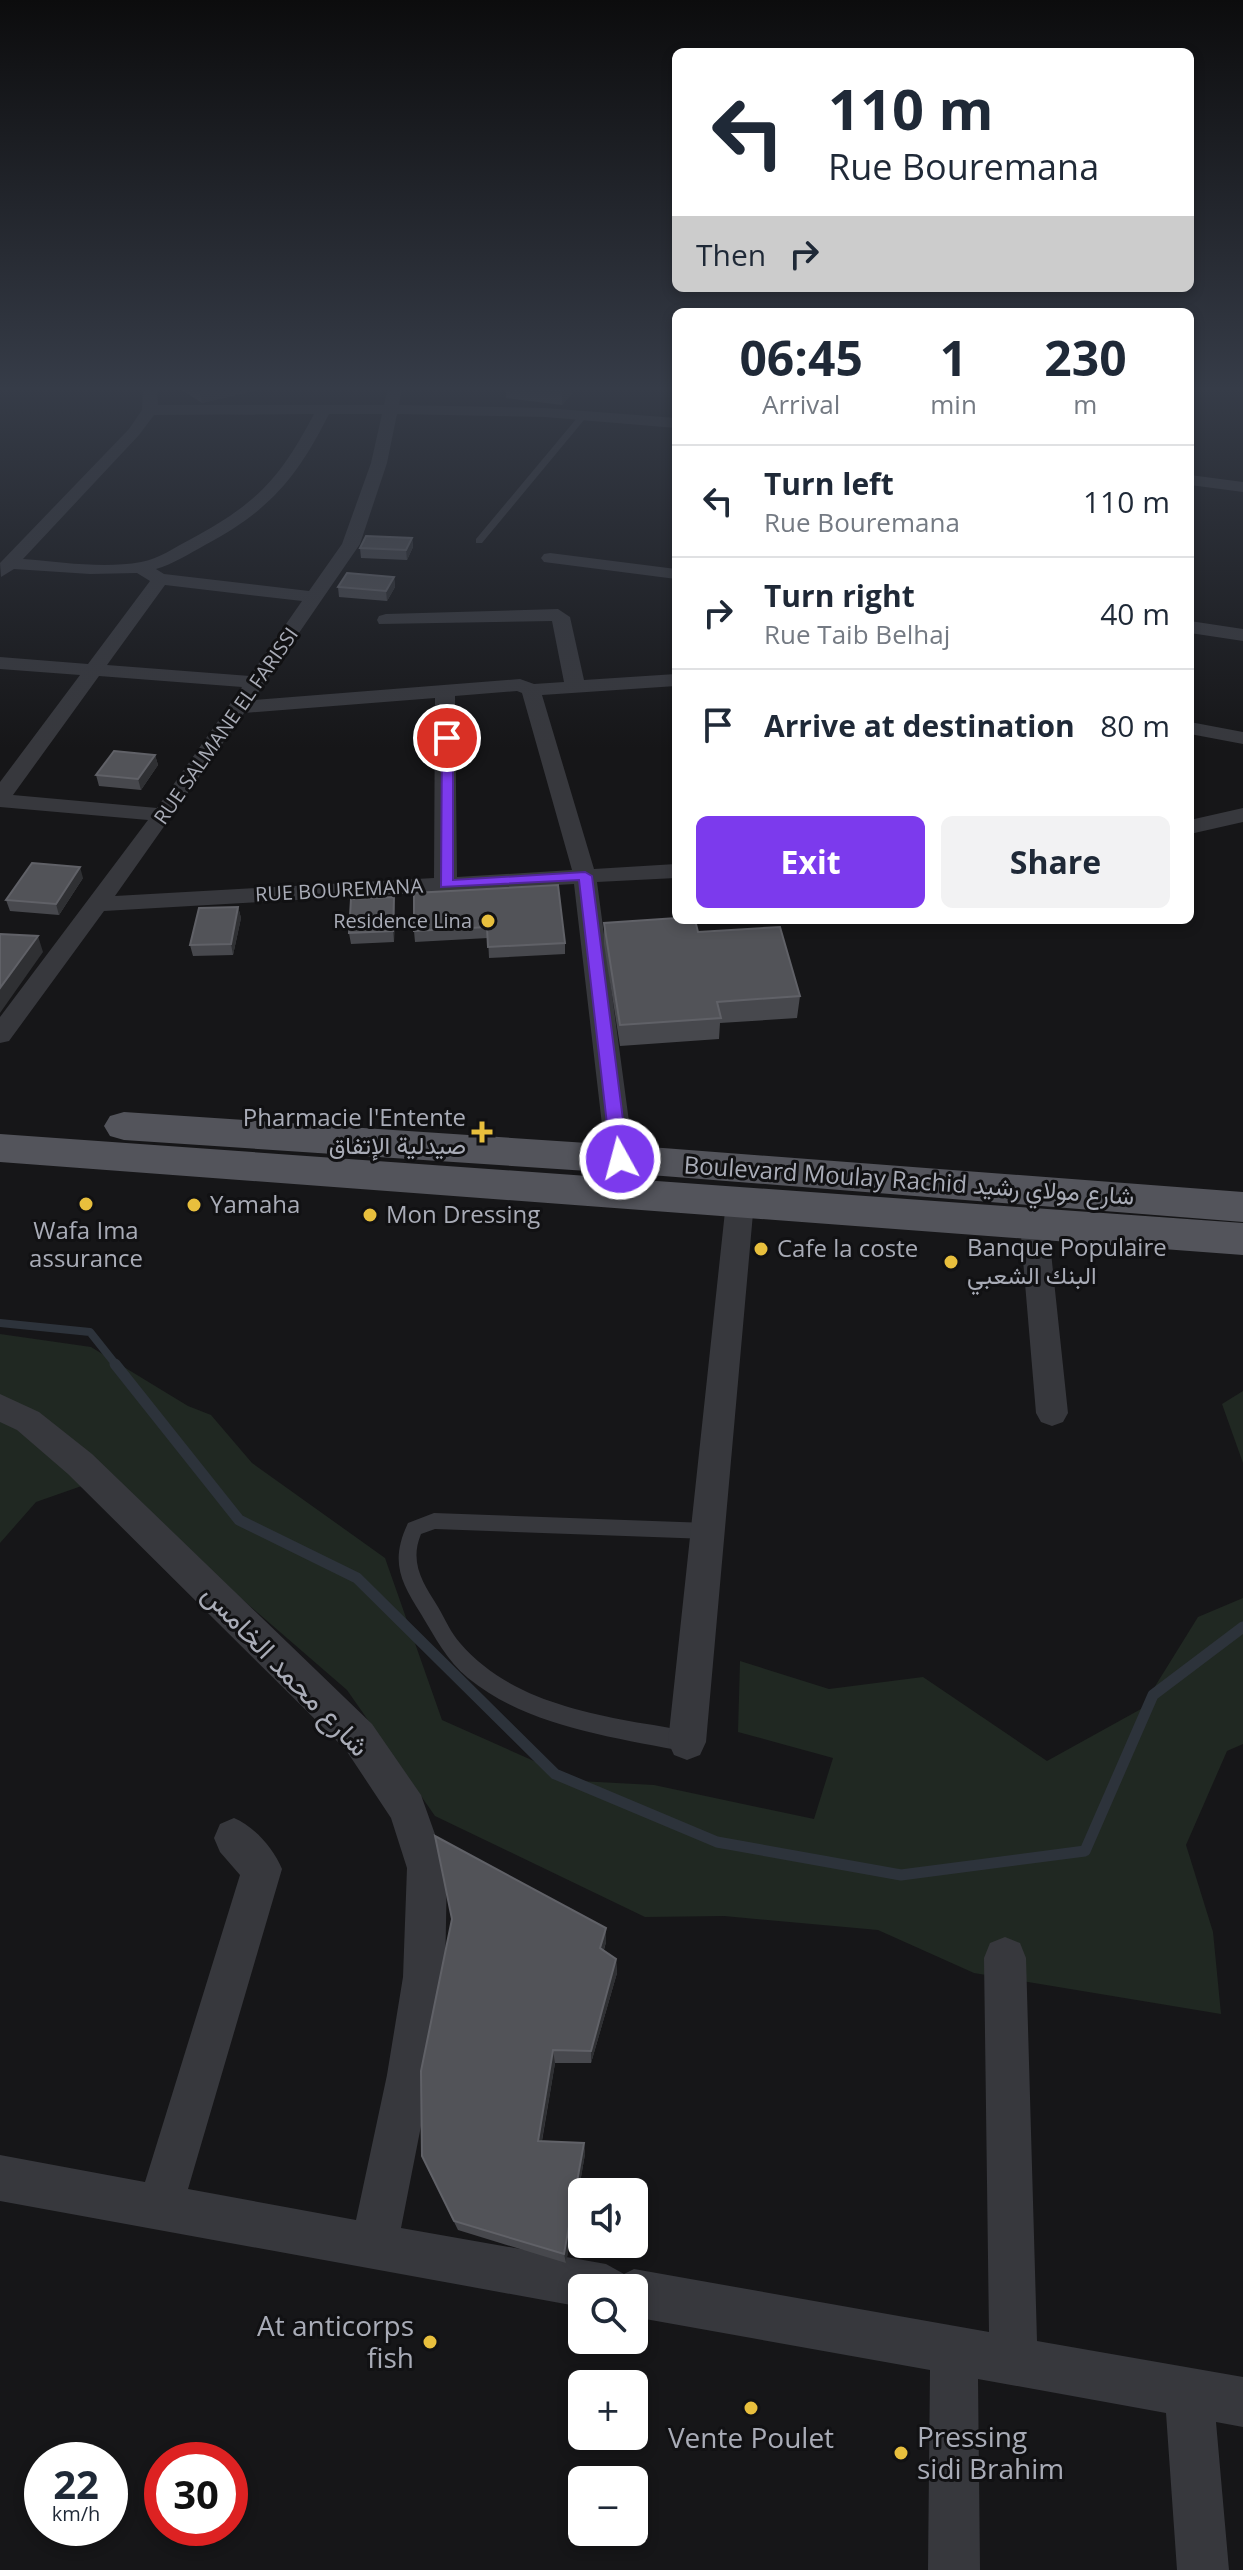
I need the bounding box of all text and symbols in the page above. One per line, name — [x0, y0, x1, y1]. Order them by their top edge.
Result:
text: 110 m — [828, 70, 994, 146]
icon: left — [696, 80, 800, 184]
text: Rue Bouremana — [828, 142, 1099, 191]
icon: right — [782, 232, 826, 276]
text: Then — [696, 234, 766, 275]
text: 06:45 — [739, 325, 863, 390]
text: 1 — [940, 325, 967, 390]
text: 230 — [1044, 325, 1127, 390]
text: Arrival — [762, 386, 840, 422]
text: min — [930, 386, 977, 422]
text: m — [1073, 386, 1097, 422]
text: Turn left — [764, 463, 894, 504]
icon: left — [696, 479, 740, 523]
text: 110 m — [1083, 481, 1170, 522]
text: Rue Bouremana — [764, 504, 960, 540]
text: Turn right — [764, 575, 915, 616]
icon: right — [696, 591, 740, 635]
text: 40 m — [1100, 593, 1170, 634]
text: Rue Taib Belhaj — [764, 616, 950, 652]
street label: RUE SALMANE EL FARISSI — [147, 622, 304, 829]
icon: arrive — [696, 703, 740, 747]
pin — [413, 704, 481, 772]
text: Arrive at destination — [764, 705, 1075, 746]
text: 80 m — [1100, 705, 1170, 746]
icon: arrive — [425, 716, 469, 760]
button: Exit — [696, 816, 925, 908]
button: Share — [941, 816, 1170, 908]
street label: RUE BOUREMANA — [254, 872, 424, 907]
place label: Residence Lina — [333, 907, 472, 934]
marker: Residence Lina — [479, 912, 497, 930]
place label: Pharmacie l'Entente صيدلية الإتفاق — [243, 1100, 466, 1161]
position arrow — [578, 1117, 662, 1201]
marker: Pharmacie l'Entente صيدلية الإتفاق — [473, 1123, 491, 1141]
street label: Boulevard Moulay Rachid شارع مولاي رشيد — [682, 1147, 1135, 1216]
place label: Yamaha — [210, 1187, 300, 1220]
marker: Wafa Ima assurance — [77, 1195, 95, 1213]
marker: Yamaha — [185, 1196, 203, 1214]
place label: Mon Dressing — [386, 1197, 540, 1230]
marker: Mon Dressing — [361, 1206, 379, 1224]
place label: Wafa Ima assurance — [29, 1213, 143, 1274]
place label: Banque Populaire البنك الشعبي — [967, 1230, 1167, 1295]
place label: Cafe la coste — [777, 1231, 918, 1264]
marker: Cafe la coste — [752, 1240, 770, 1258]
marker: Banque Populaire البنك الشعبي — [942, 1253, 960, 1271]
street label: شارع محمد الخامس — [194, 1575, 379, 1765]
map controls — [568, 2178, 648, 2546]
button: sound — [568, 2178, 648, 2258]
button: search — [568, 2274, 648, 2354]
place label: At anticorps fish — [257, 2306, 414, 2376]
marker: At anticorps fish — [421, 2333, 439, 2351]
button: + — [568, 2370, 648, 2450]
marker: Vente Poulet — [742, 2399, 760, 2417]
place label: Pressing sidi Brahim — [917, 2417, 1064, 2487]
place label: Vente Poulet — [668, 2418, 834, 2456]
speed limit sign: 30 — [144, 2442, 248, 2546]
marker: Pressing sidi Brahim — [892, 2444, 910, 2462]
text: 22 — [53, 2456, 99, 2511]
button: − — [568, 2466, 648, 2546]
text: km/h — [52, 2500, 100, 2527]

